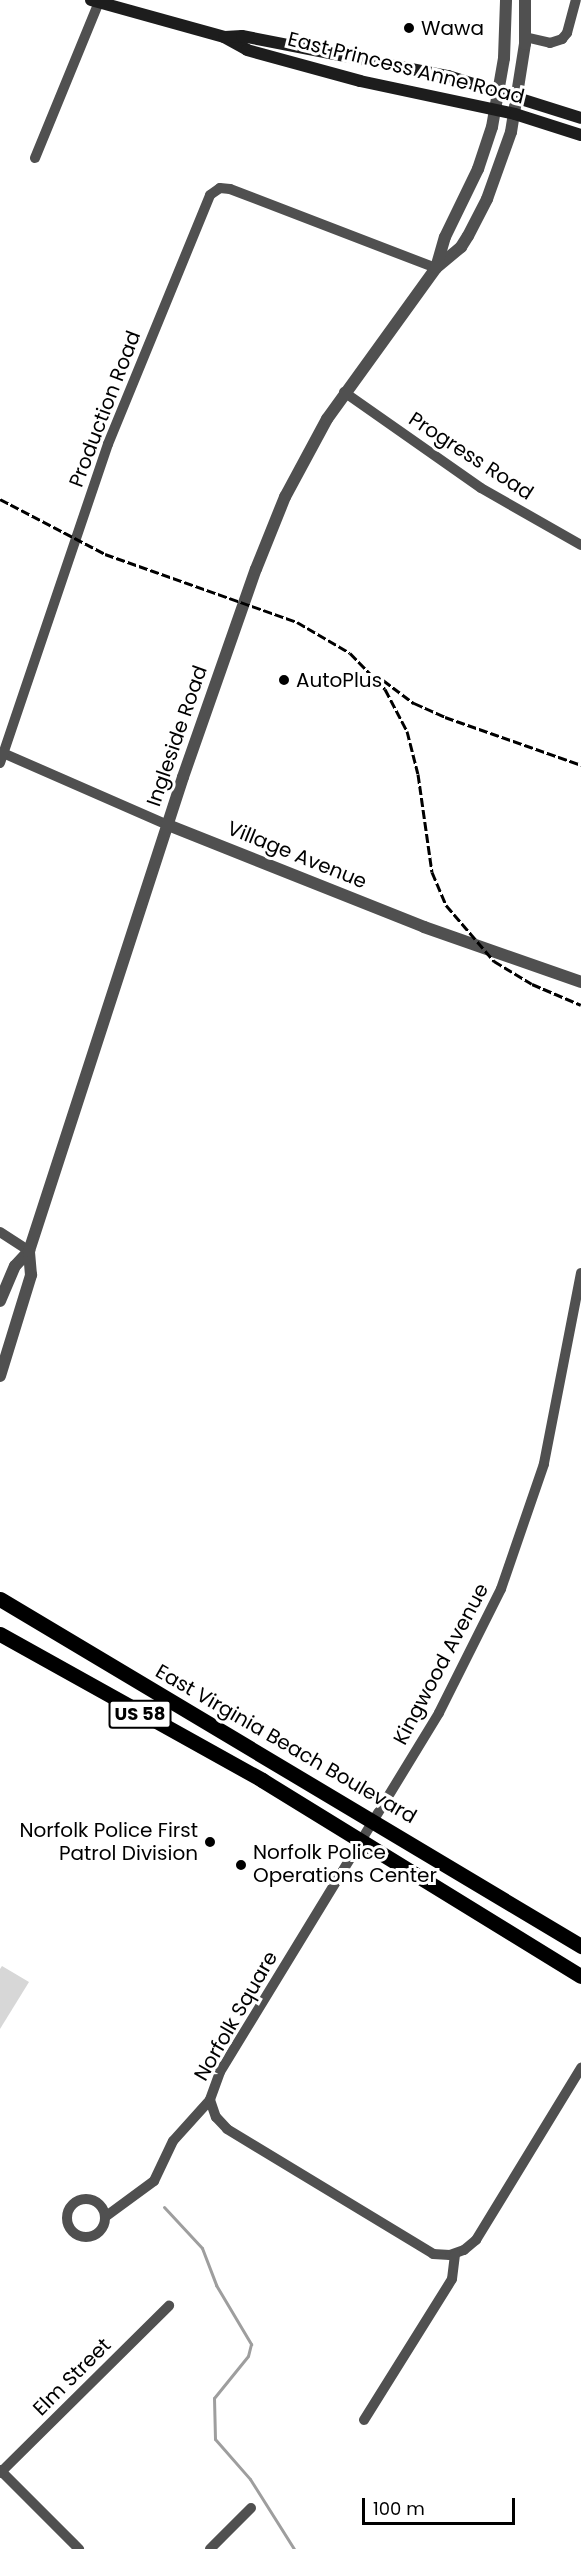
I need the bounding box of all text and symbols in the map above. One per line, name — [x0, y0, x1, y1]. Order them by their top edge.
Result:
place label: Wawa — [421, 16, 484, 40]
marker: Wawa — [402, 21, 416, 35]
street label: East Princess Anne Road — [285, 27, 527, 109]
street label: Production Road — [64, 327, 146, 491]
street label: Progress Road — [404, 407, 538, 505]
street label: Ingleside Road — [142, 663, 212, 809]
place label: AutoPlus — [296, 668, 382, 692]
marker: AutoPlus — [277, 673, 291, 687]
street label: Village Avenue — [224, 816, 370, 894]
street label: Kingwood Avenue — [388, 1579, 494, 1749]
street label: East Virginia Beach Boulevard — [151, 1659, 421, 1829]
road number: US 58 — [108, 1699, 172, 1729]
place label: Norfolk Police First Patrol Division — [19, 1818, 198, 1865]
marker: Norfolk Police First Patrol Division — [203, 1835, 217, 1849]
place label: Norfolk Police Operations Center — [253, 1841, 437, 1888]
marker: Norfolk Police Operations Center — [234, 1858, 248, 1872]
street label: Norfolk Square — [189, 1947, 283, 2085]
street label: Elm Street — [28, 2333, 116, 2421]
scale bar — [365, 2486, 518, 2524]
text: 100 m — [373, 2496, 425, 2521]

